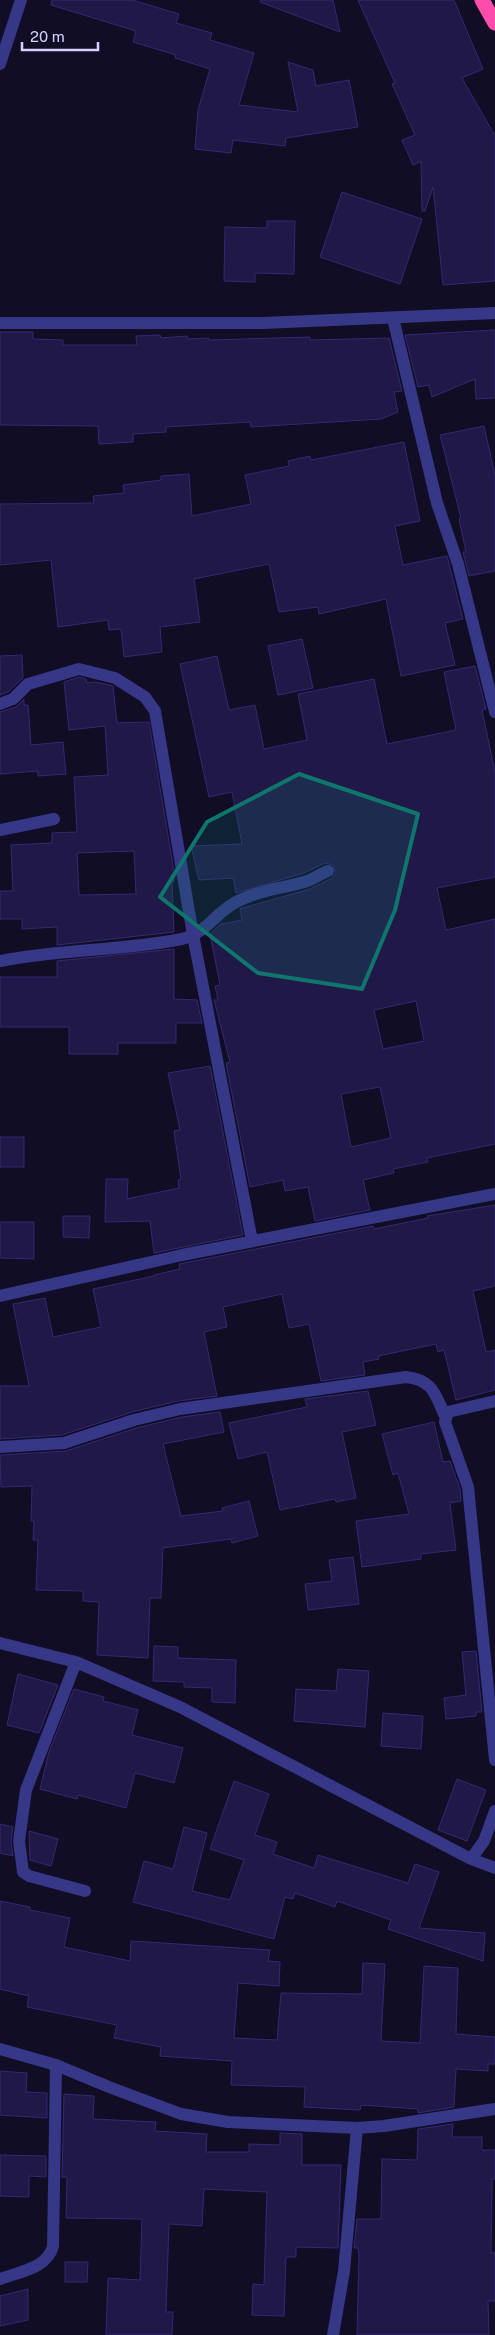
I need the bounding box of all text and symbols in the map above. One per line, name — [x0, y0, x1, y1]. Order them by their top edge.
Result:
scale bar — [22, 20, 99, 52]
text: 20 m — [30, 28, 65, 45]

